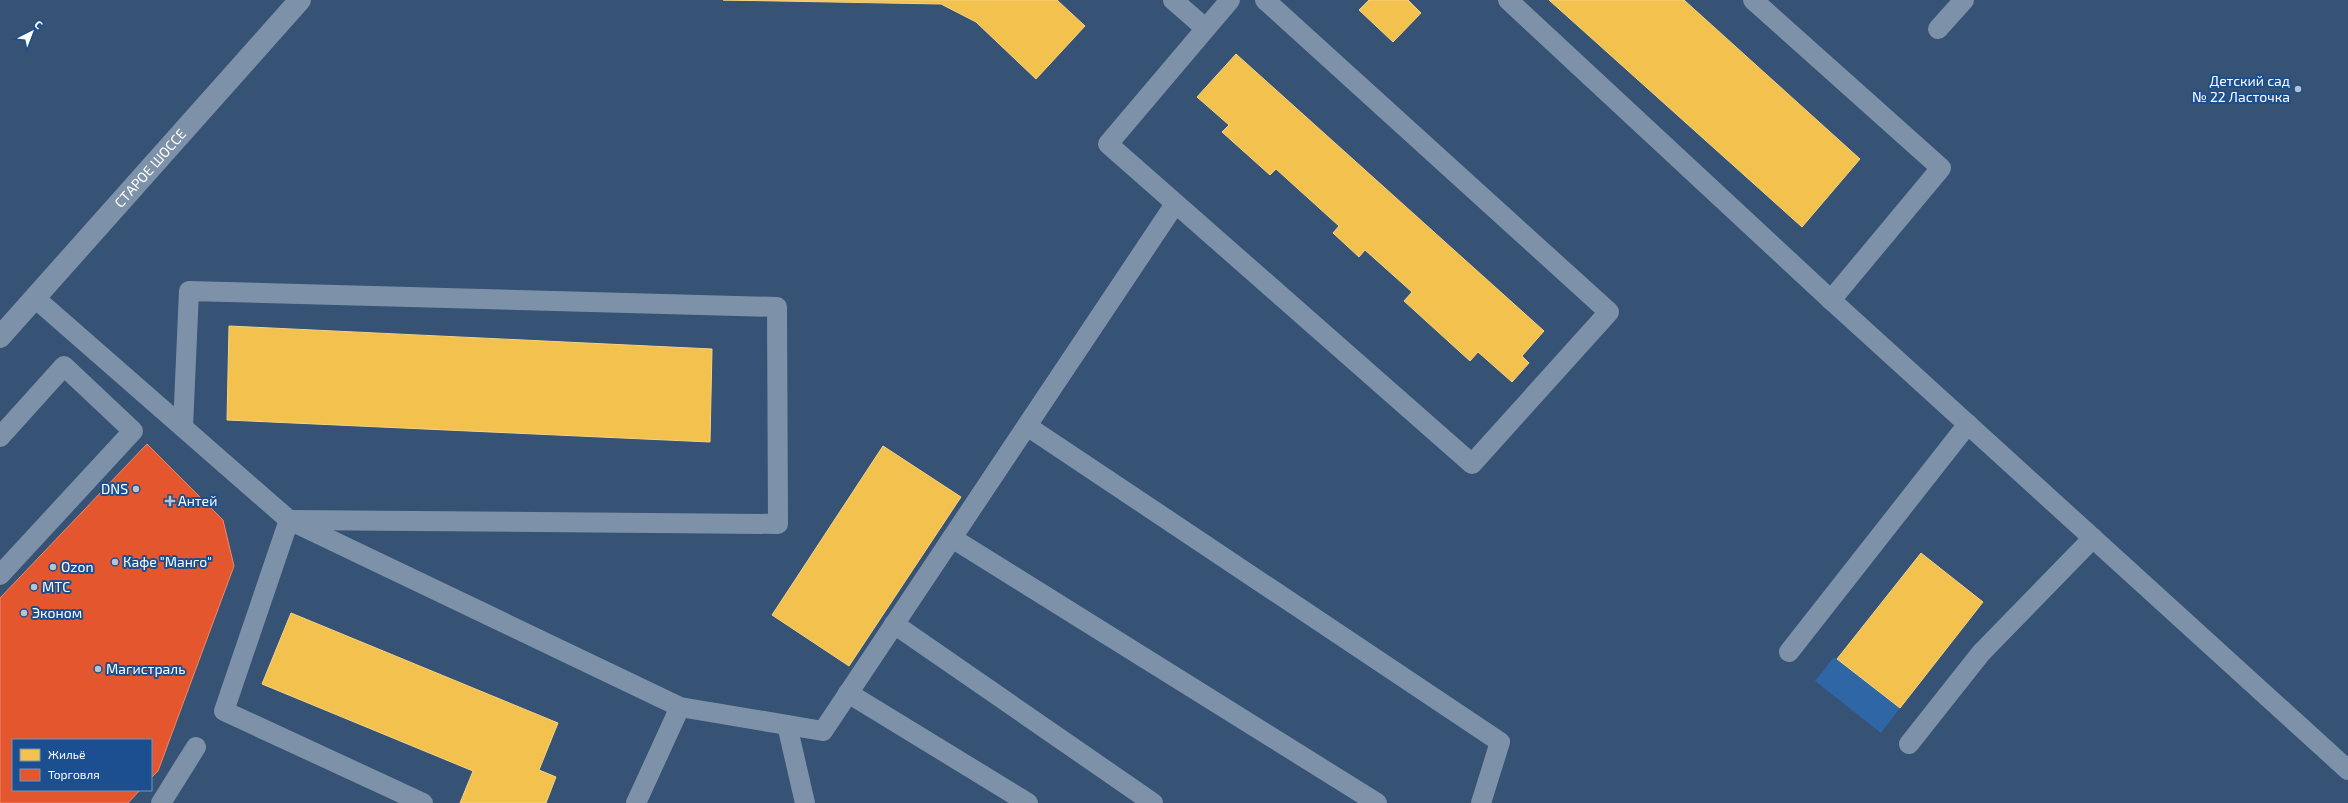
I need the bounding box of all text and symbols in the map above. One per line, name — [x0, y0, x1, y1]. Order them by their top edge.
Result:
north arrow — [12, 12, 52, 52]
text: С — [32, 17, 46, 32]
place label: Детский сад № 22 Ласточка — [2192, 72, 2290, 105]
marker: Детский сад № 22 Ласточка — [2293, 84, 2303, 94]
street label: СТАРОЕ ШОССЕ — [110, 125, 189, 211]
place label: DNS — [101, 480, 128, 497]
marker: DNS — [131, 484, 141, 494]
place label: Антей — [178, 492, 217, 509]
marker: Антей — [165, 496, 175, 506]
place label: Кафе "Манго" — [123, 553, 212, 570]
marker: Кафе "Манго" — [110, 557, 120, 567]
place label: Ozon — [61, 558, 94, 575]
marker: Ozon — [48, 562, 58, 572]
place label: МТС — [42, 578, 70, 595]
marker: МТС — [29, 582, 39, 592]
place label: Эконом — [32, 604, 82, 621]
marker: Эконом — [19, 608, 29, 618]
place label: Магистраль — [106, 660, 185, 677]
marker: Магистраль — [93, 664, 103, 674]
legend — [12, 739, 152, 791]
text: Жильё — [48, 747, 85, 761]
text: Торговля — [48, 767, 100, 781]

